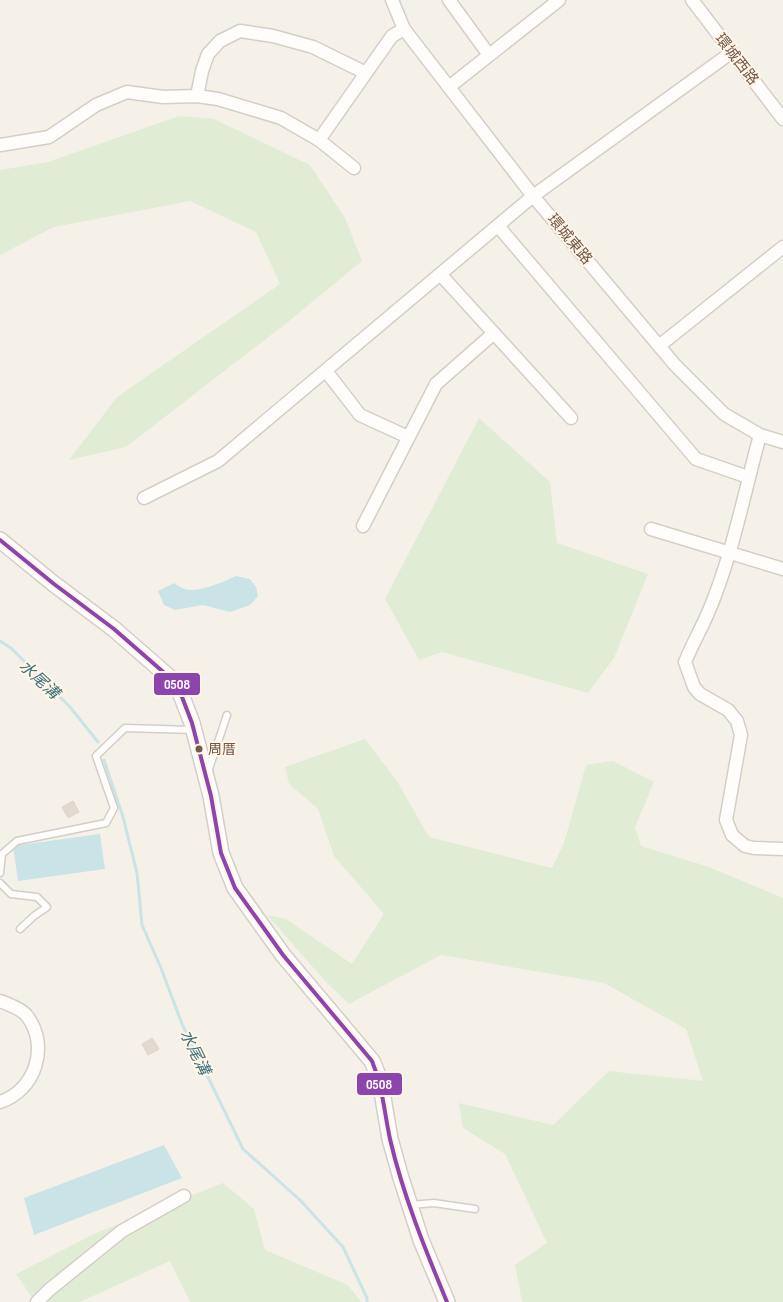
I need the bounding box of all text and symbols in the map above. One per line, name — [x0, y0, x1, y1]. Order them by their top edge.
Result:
street label: 環城西路 — [711, 30, 763, 89]
street label: 環城東路 — [543, 210, 596, 268]
water label: 水尾溝 — [15, 657, 64, 705]
line badge: 0508 — [153, 672, 201, 696]
text: 0508 — [164, 676, 190, 693]
place label: 周厝 — [208, 741, 236, 758]
marker: 周厝 — [194, 744, 204, 754]
water label: 水尾溝 — [176, 1027, 215, 1080]
line badge: 0508 — [356, 1072, 403, 1096]
text: 0508 — [366, 1076, 392, 1093]

